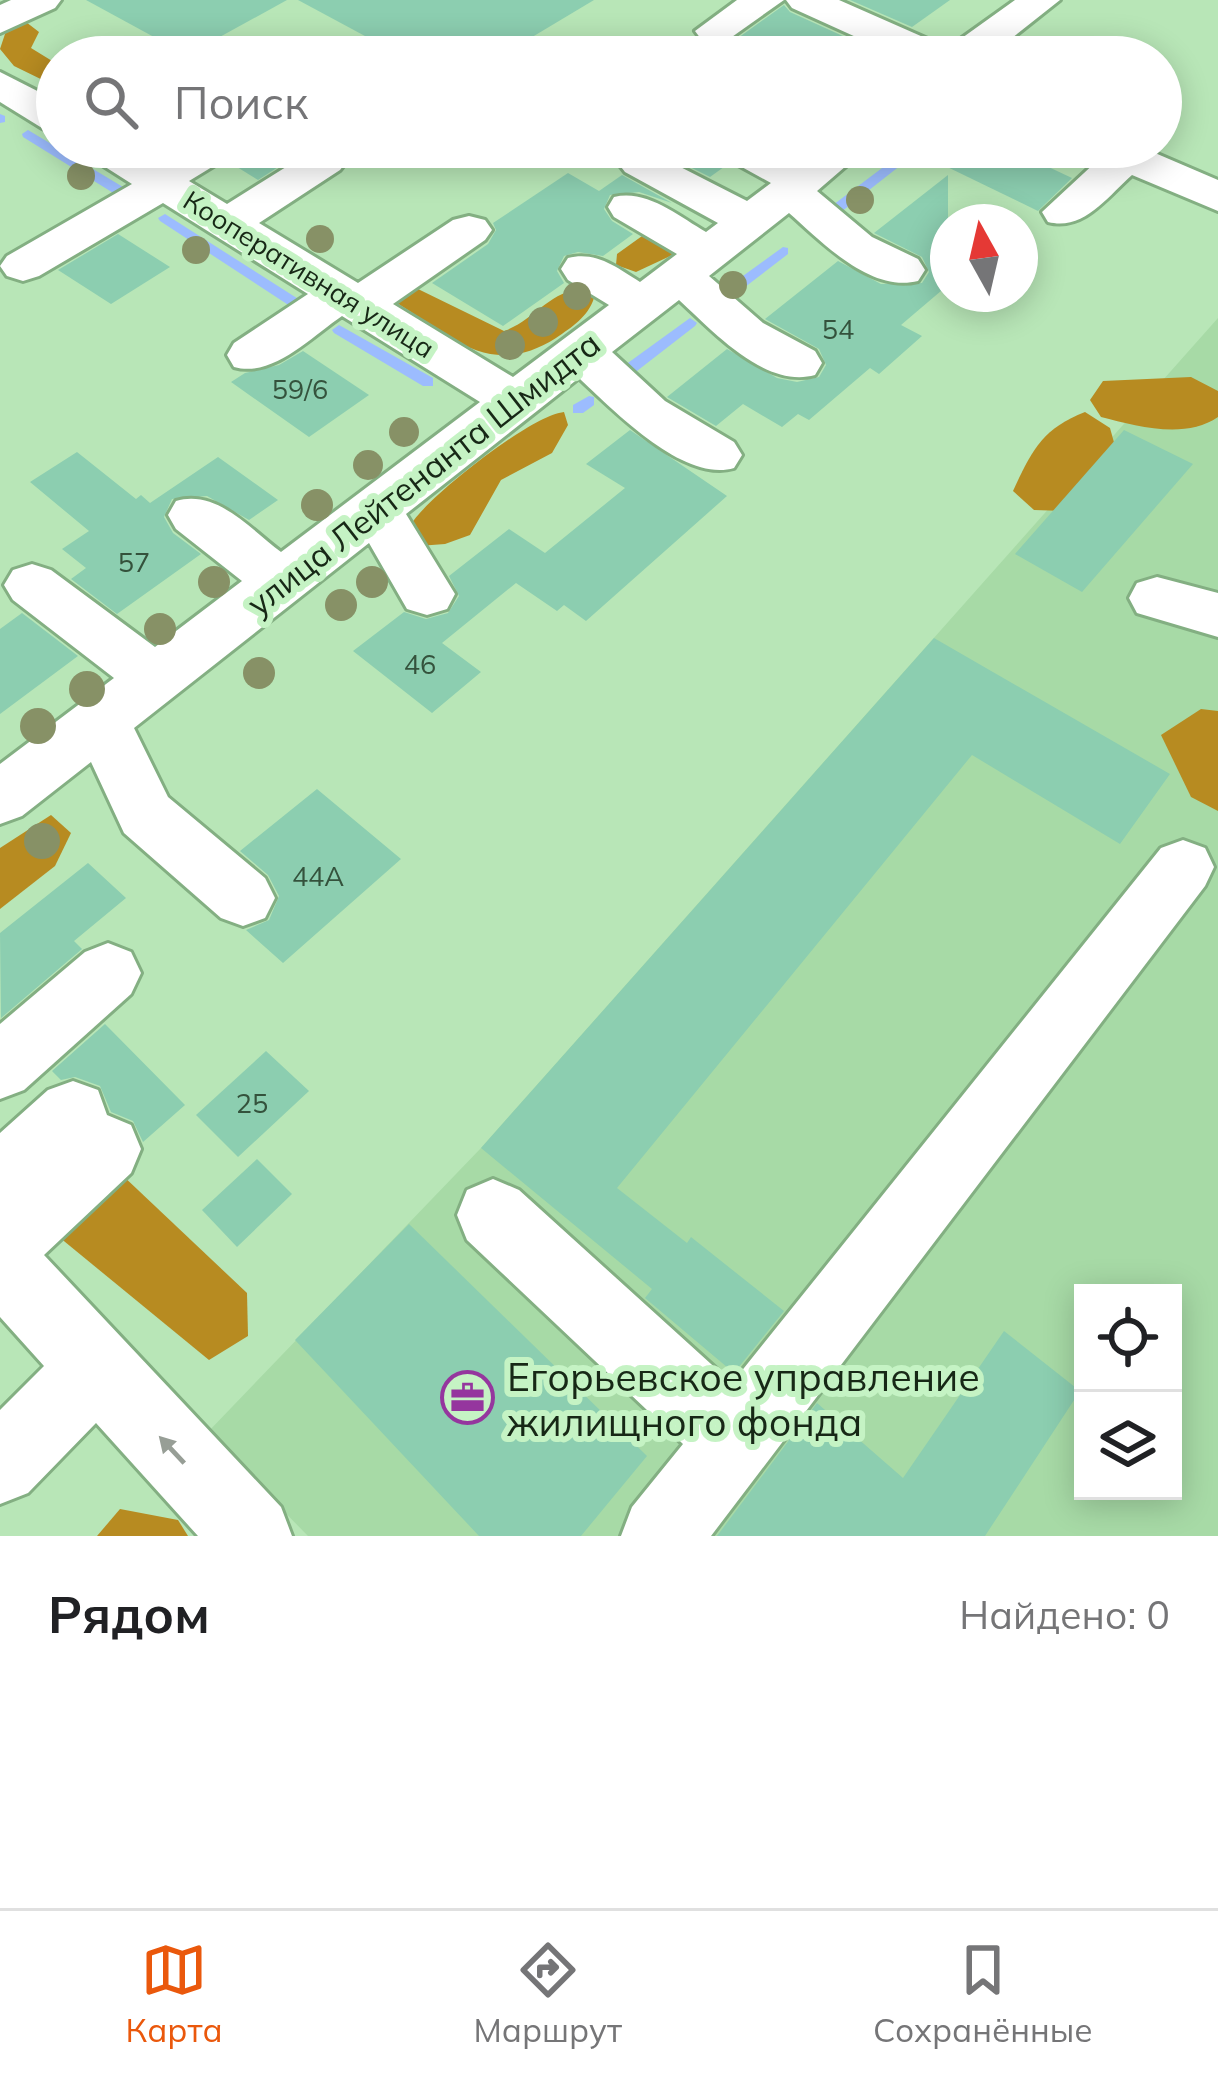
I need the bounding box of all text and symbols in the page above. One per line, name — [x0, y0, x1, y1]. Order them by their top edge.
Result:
search box — [36, 36, 1182, 168]
icon: search — [78, 69, 144, 135]
text: Поиск — [174, 74, 308, 130]
street label: Кооперативная улица — [177, 183, 441, 365]
north arrow — [930, 204, 1038, 312]
house number: 54 — [822, 312, 854, 346]
street label: улица Лейтенанта Шмидта — [238, 322, 608, 624]
house number: 59/6 — [272, 372, 328, 406]
house number: 57 — [118, 545, 150, 579]
house number: 46 — [404, 647, 436, 681]
house number: 44А — [292, 859, 344, 893]
house number: 25 — [236, 1086, 268, 1120]
map controls — [1074, 1284, 1182, 1500]
button: locate — [1074, 1284, 1182, 1392]
place label: Егорьевское управление жилищного фонда — [507, 1352, 980, 1446]
office icon: Егорьевское управление жилищного фонда — [440, 1370, 496, 1426]
button: layers — [1074, 1392, 1182, 1500]
one-way arrow — [159, 1436, 187, 1465]
text: Рядом — [48, 1582, 210, 1646]
text: Найдено: 0 — [959, 1590, 1170, 1639]
tab: Карта — [125, 1937, 223, 2050]
tab: Маршрут — [474, 1937, 622, 2050]
tab: Сохранённые — [873, 1937, 1093, 2050]

